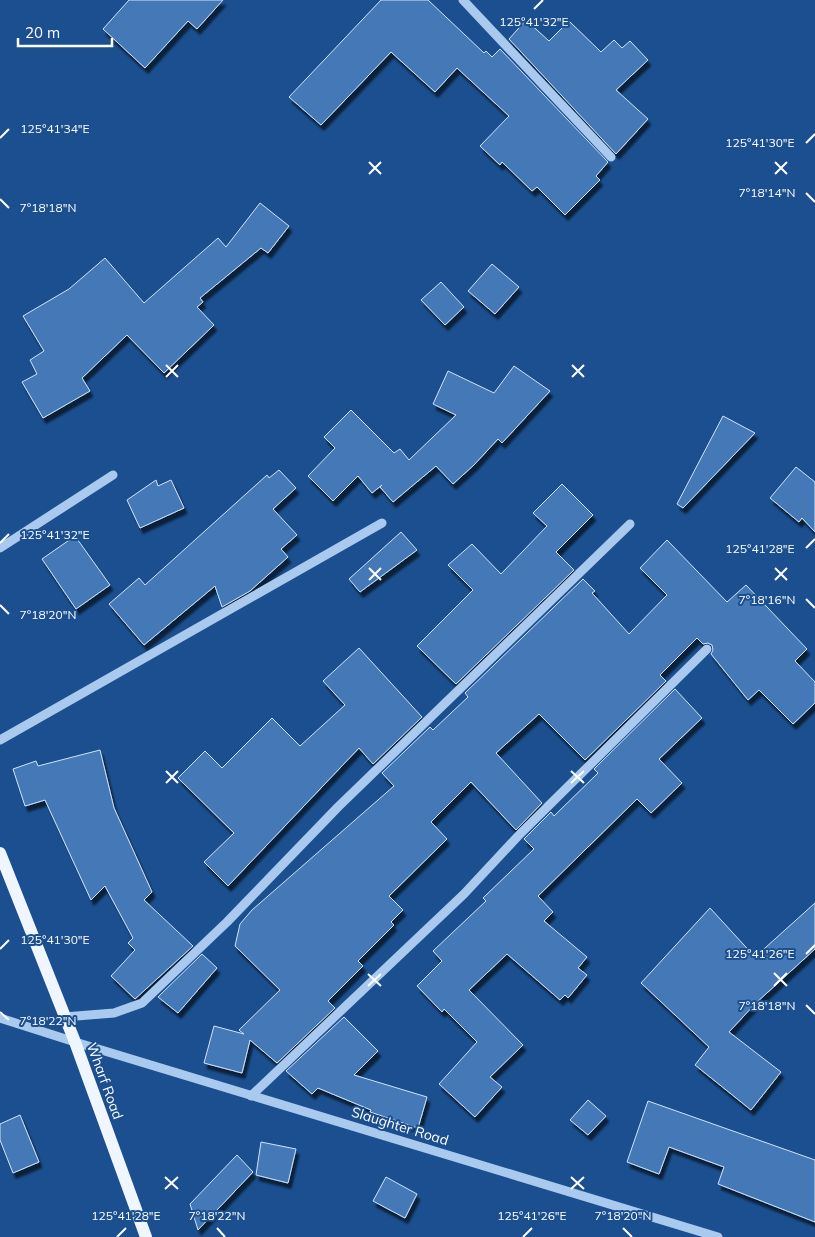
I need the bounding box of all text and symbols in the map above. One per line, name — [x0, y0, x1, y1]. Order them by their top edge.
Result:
text: 125°41'32"E — [499, 14, 569, 29]
scale bar — [18, 15, 111, 47]
text: 20 m — [25, 23, 60, 42]
text: 125°41'34"E — [20, 121, 90, 136]
text: 125°41'30"E — [725, 135, 795, 150]
text: 7°18'14"N — [739, 185, 795, 200]
text: 7°18'18"N — [20, 200, 76, 215]
text: 125°41'32"E — [20, 527, 90, 542]
text: 125°41'28"E — [725, 541, 795, 556]
text: 7°18'16"N — [739, 592, 795, 607]
text: 7°18'20"N — [20, 607, 76, 622]
text: 125°41'30"E — [20, 932, 90, 947]
text: 125°41'26"E — [725, 946, 795, 961]
text: 7°18'18"N — [739, 998, 795, 1013]
text: 7°18'22"N — [20, 1013, 76, 1028]
street label: Wharf Road — [83, 1040, 127, 1122]
street label: Slaughter Road — [349, 1103, 451, 1149]
text: 125°41'28"E — [91, 1208, 161, 1223]
text: 7°18'22"N — [189, 1208, 245, 1223]
text: 125°41'26"E — [497, 1208, 567, 1223]
text: 7°18'20"N — [595, 1208, 651, 1223]

